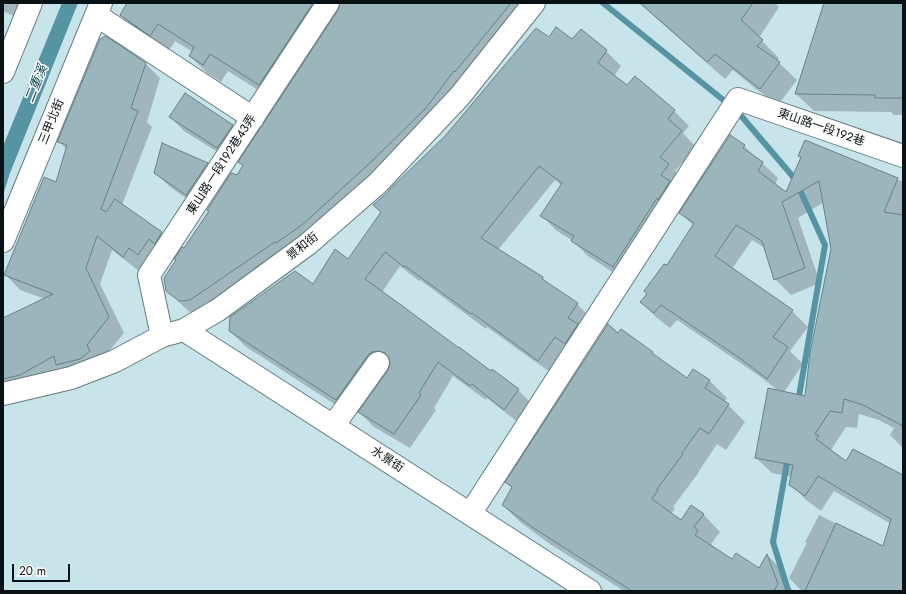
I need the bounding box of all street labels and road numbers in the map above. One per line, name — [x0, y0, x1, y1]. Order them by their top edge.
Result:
street label: 三甲北街 — [36, 97, 68, 147]
street label: 東山路一段192巷 — [776, 106, 866, 150]
street label: 東山路一段192巷43弄 — [184, 112, 260, 218]
street label: 景和街 — [284, 230, 322, 264]
street label: 水景街 — [368, 444, 406, 476]

